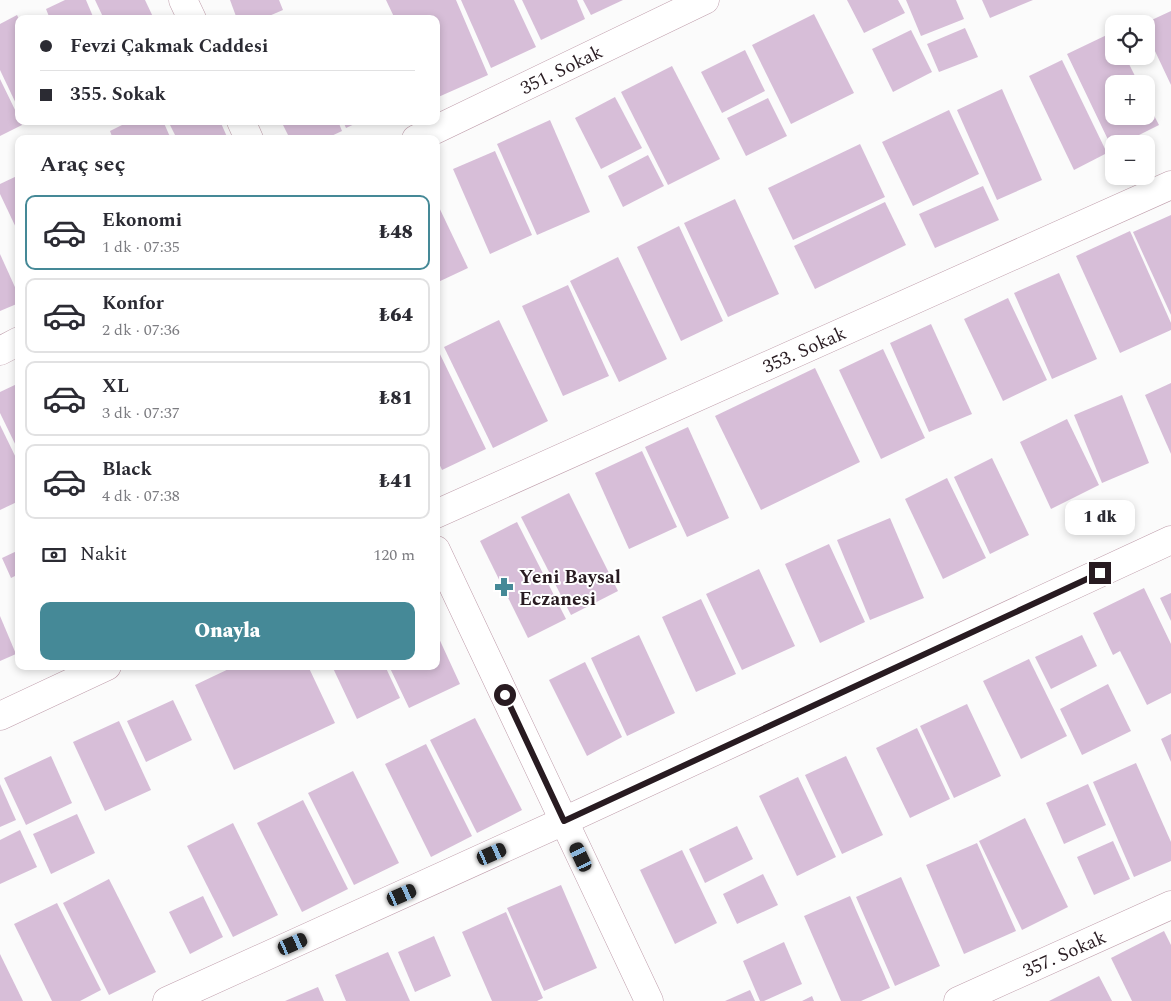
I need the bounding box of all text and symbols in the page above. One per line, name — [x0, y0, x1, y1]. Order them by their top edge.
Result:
map controls — [1105, 15, 1155, 185]
button: locate — [1105, 15, 1155, 65]
text: Fevzi Çakmak Caddesi — [70, 32, 268, 61]
street label: 351. Sokak — [515, 38, 608, 103]
button: + — [1105, 75, 1155, 125]
text: 355. Sokak — [70, 80, 166, 109]
button: − — [1105, 135, 1155, 185]
text: Araç seç — [40, 148, 125, 181]
text: Ekonomi — [102, 206, 182, 235]
icon: car — [42, 210, 87, 255]
text: ₺48 — [379, 218, 413, 247]
text: 1 dk · 07:35 — [102, 235, 180, 259]
text: Konfor — [102, 289, 164, 318]
icon: car — [42, 293, 87, 338]
text: ₺64 — [379, 301, 413, 330]
text: 2 dk · 07:36 — [102, 318, 180, 342]
street label: 353. Sokak — [758, 319, 851, 382]
text: XL — [102, 372, 129, 401]
icon: car — [42, 376, 87, 421]
text: ₺81 — [379, 384, 413, 413]
text: 3 dk · 07:37 — [102, 401, 180, 425]
text: Black — [102, 455, 152, 484]
icon: car — [42, 459, 87, 504]
text: ₺41 — [379, 467, 413, 496]
text: 4 dk · 07:38 — [102, 484, 180, 508]
callout: 1 dk — [1065, 500, 1135, 536]
text: 1 dk — [1083, 505, 1117, 529]
text: Nakit — [80, 540, 127, 569]
icon: cash — [40, 541, 68, 569]
text: 120 m — [373, 543, 415, 567]
route end — [1089, 562, 1111, 584]
place label: Yeni Baysal Eczanesi — [519, 563, 621, 614]
pharmacy icon: Yeni Baysal Eczanesi — [493, 576, 515, 598]
button: Onayla — [40, 602, 415, 660]
route start — [494, 684, 516, 706]
car — [567, 840, 594, 874]
car — [475, 841, 508, 867]
car — [385, 882, 418, 908]
street label: 357. Sokak — [1018, 923, 1111, 986]
car — [276, 931, 309, 957]

